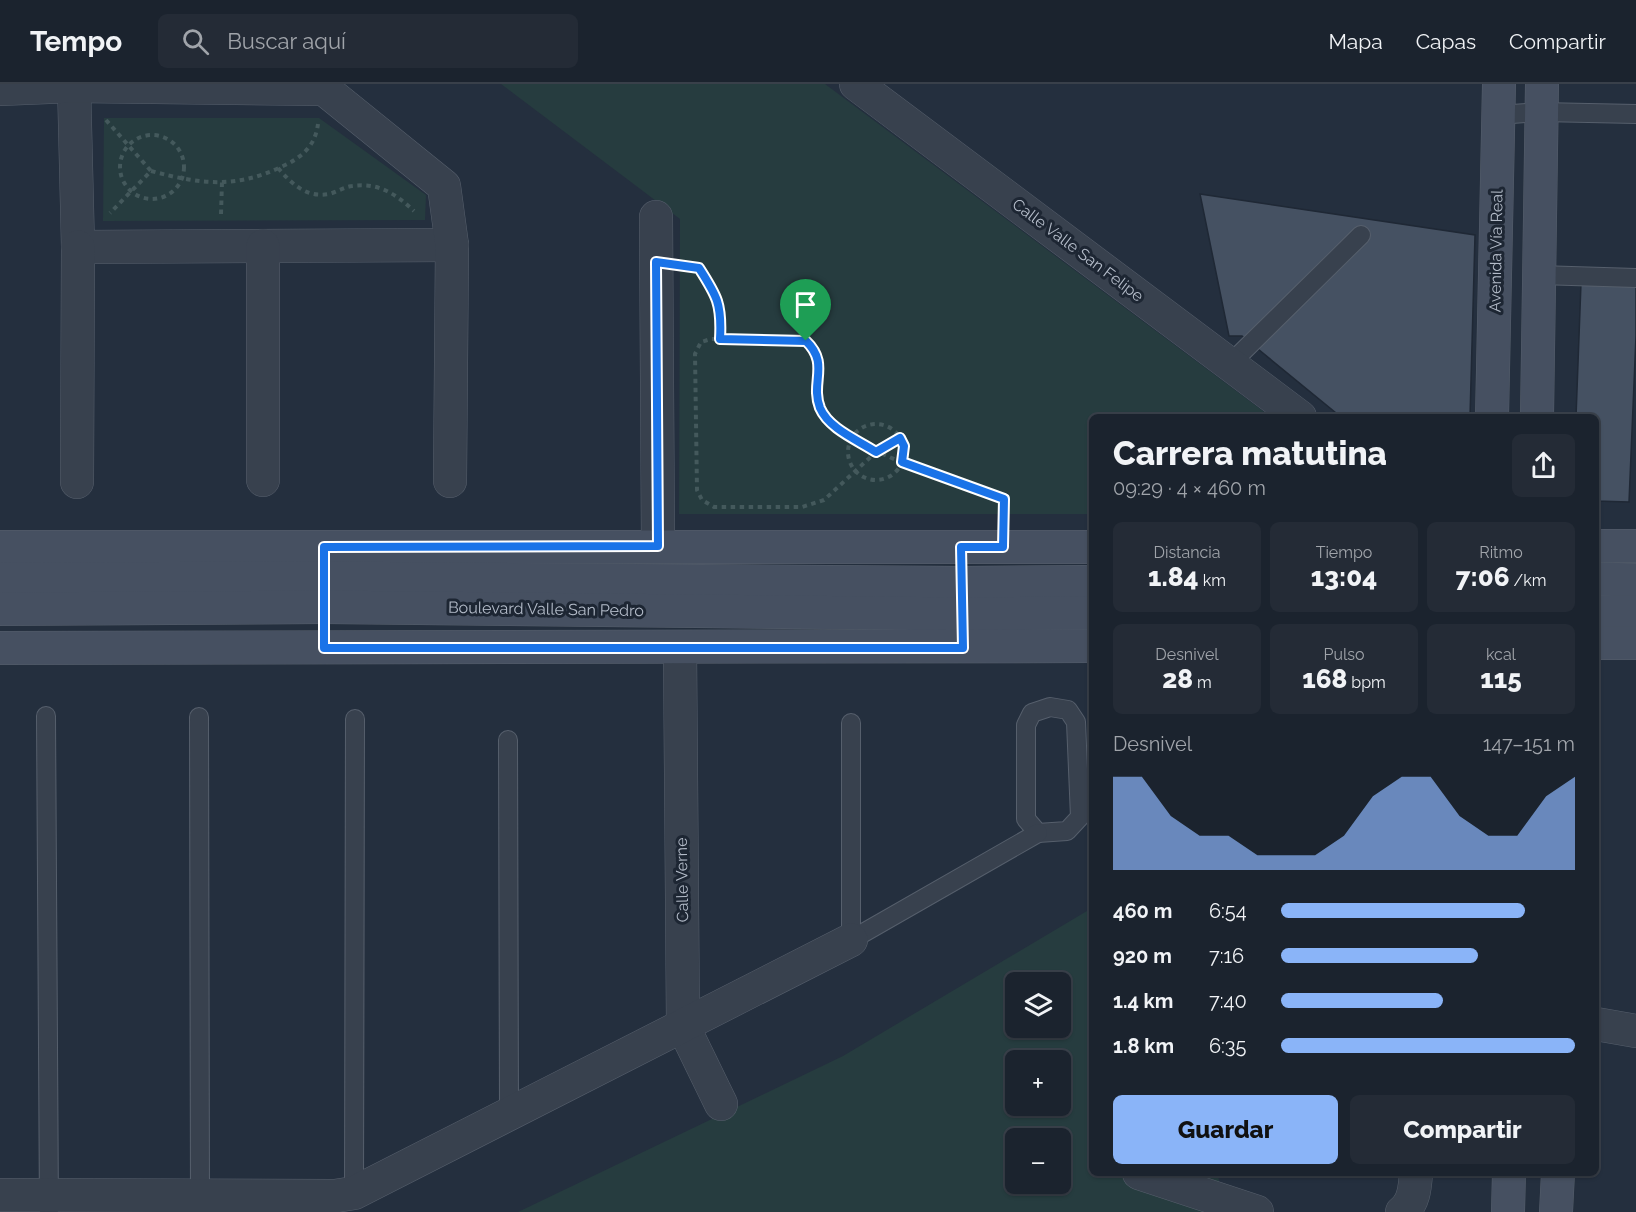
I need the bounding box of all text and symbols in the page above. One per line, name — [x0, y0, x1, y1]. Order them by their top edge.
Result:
search box — [158, 14, 578, 68]
text: Tempo — [30, 25, 122, 58]
icon: search — [179, 25, 212, 58]
text: Buscar aquí — [227, 28, 346, 54]
text: Mapa — [1328, 29, 1383, 54]
text: Capas — [1416, 29, 1476, 54]
text: Compartir — [1509, 29, 1606, 54]
street label: Avenida Vía Real — [1485, 189, 1507, 313]
street label: Calle Valle San Felipe — [1009, 194, 1147, 306]
pin — [780, 279, 831, 341]
icon: arrive — [789, 288, 822, 321]
text: Carrera matutina — [1113, 434, 1387, 473]
button: share — [1512, 434, 1575, 497]
text: 09:29 · 4 × 460 m — [1113, 476, 1266, 500]
text: Distancia — [1153, 543, 1221, 562]
text: Tiempo — [1316, 543, 1372, 562]
text: Ritmo — [1479, 543, 1523, 562]
text: 1.84 — [1148, 562, 1199, 592]
text: 13:04 — [1311, 562, 1377, 592]
text: 7:06 — [1456, 562, 1509, 592]
text: km — [1199, 571, 1226, 590]
text: /km — [1509, 571, 1546, 590]
street label: Boulevard Valle San Pedro — [448, 598, 644, 620]
text: Desnivel — [1155, 645, 1219, 664]
text: Pulso — [1323, 645, 1365, 664]
text: kcal — [1486, 645, 1516, 664]
text: 28 — [1162, 664, 1193, 694]
text: 168 — [1302, 664, 1347, 694]
text: 115 — [1480, 664, 1522, 694]
text: m — [1193, 673, 1212, 692]
text: bpm — [1347, 673, 1386, 692]
text: Desnivel — [1113, 732, 1192, 756]
text: 147–151 m — [1483, 732, 1575, 756]
street label: Calle Verne — [672, 837, 692, 923]
text: 460 m — [1113, 899, 1172, 923]
text: 6:54 — [1209, 899, 1247, 923]
text: 920 m — [1113, 944, 1172, 968]
text: 7:16 — [1209, 944, 1244, 968]
map controls — [1005, 972, 1071, 1194]
button: layers — [1005, 972, 1071, 1038]
text: 1.4 km — [1113, 989, 1173, 1013]
text: 7:40 — [1209, 989, 1247, 1013]
text: 1.8 km — [1113, 1034, 1174, 1058]
text: 6:35 — [1209, 1034, 1246, 1058]
button: + — [1005, 1050, 1071, 1116]
button: Guardar — [1113, 1095, 1338, 1164]
button: Compartir — [1350, 1095, 1575, 1164]
button: − — [1005, 1128, 1071, 1194]

